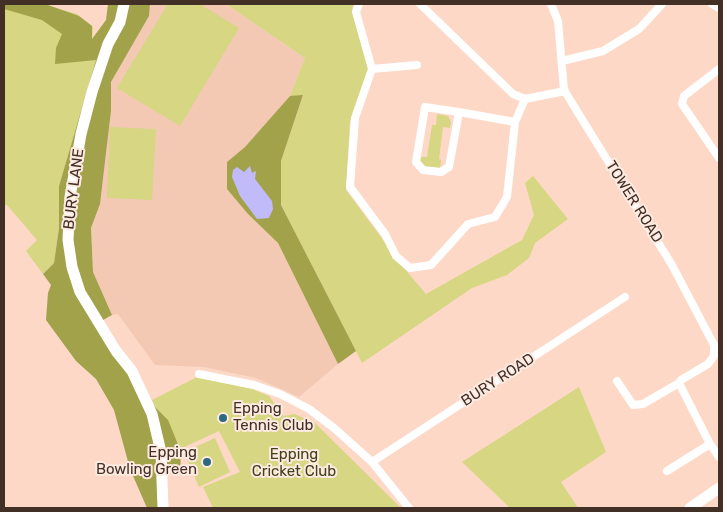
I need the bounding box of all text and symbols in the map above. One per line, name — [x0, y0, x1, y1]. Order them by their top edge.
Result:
street label: BURY LANE — [60, 148, 88, 230]
street label: TOWER ROAD — [602, 158, 666, 246]
street label: BURY ROAD — [458, 350, 538, 410]
place label: Epping Tennis Club — [233, 400, 313, 435]
marker: Epping Tennis Club — [217, 412, 229, 424]
place label: Epping Bowling Green — [96, 444, 197, 479]
park label: Epping Cricket Club — [252, 446, 336, 481]
marker: Epping Bowling Green — [201, 456, 213, 468]

